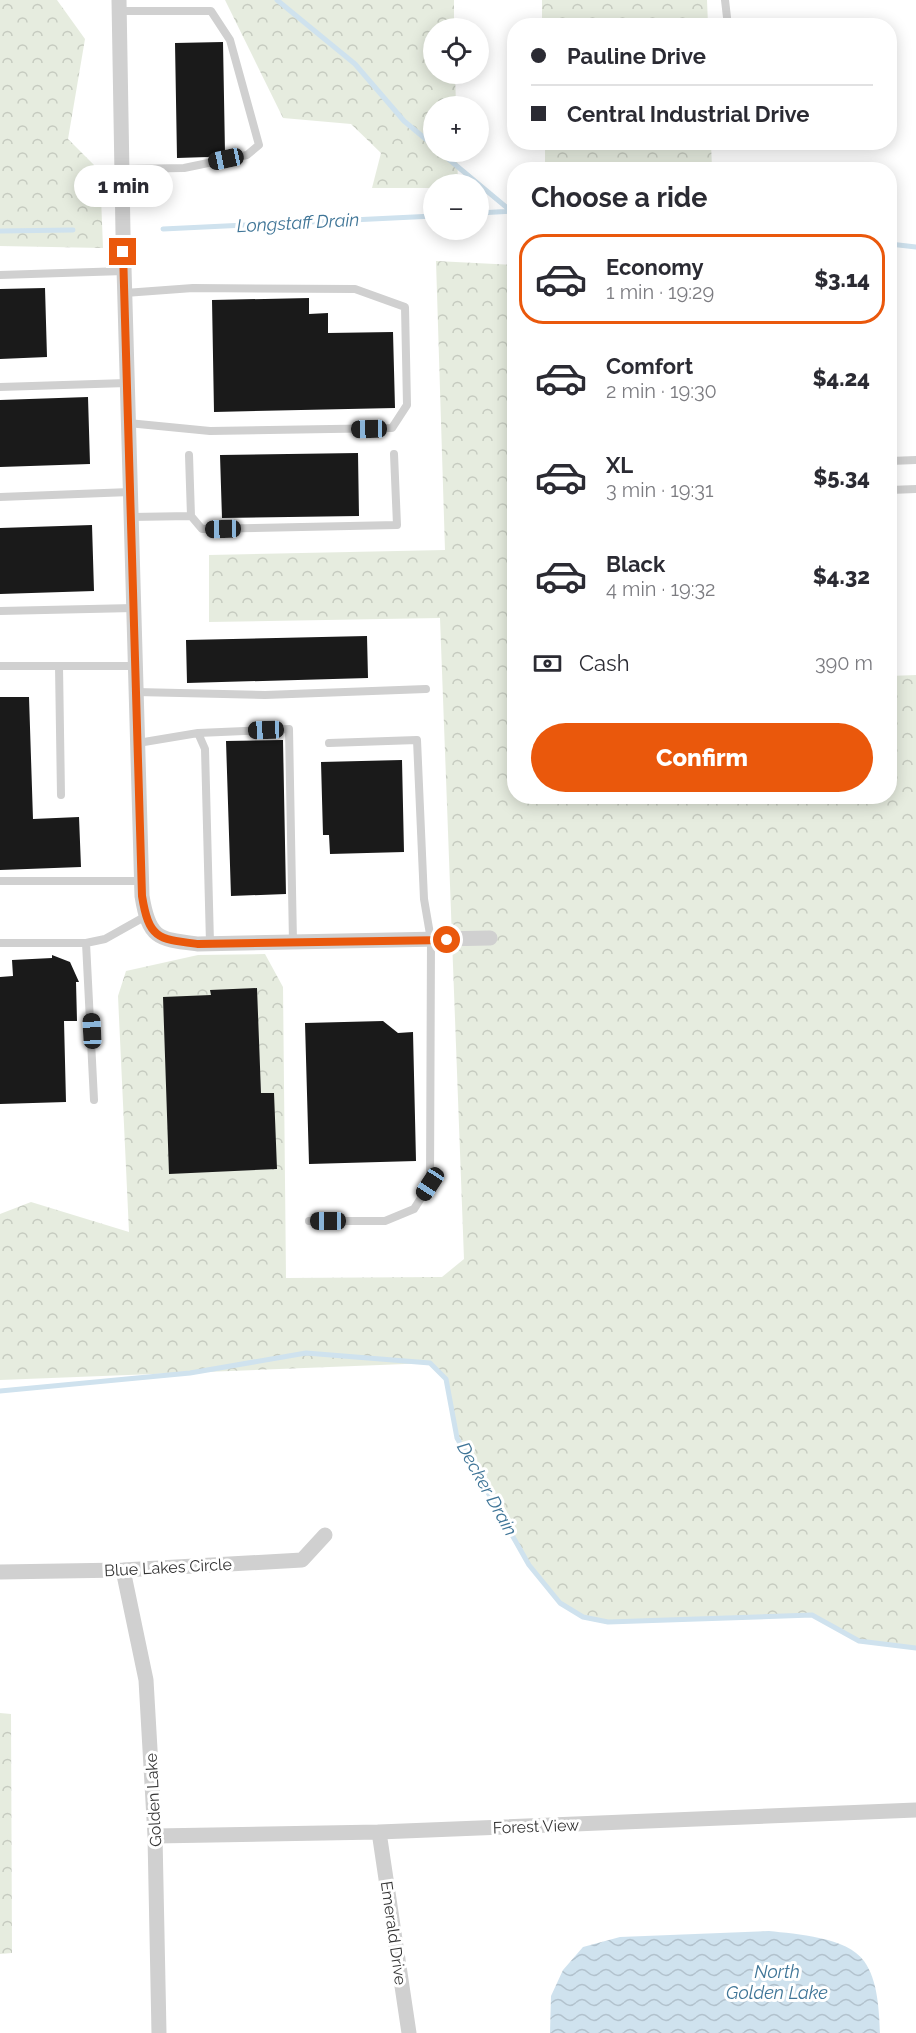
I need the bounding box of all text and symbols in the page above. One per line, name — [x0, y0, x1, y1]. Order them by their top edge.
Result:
map controls — [423, 18, 489, 240]
button: locate — [423, 18, 489, 84]
text: Pauline Drive — [567, 43, 706, 69]
button: + — [423, 96, 489, 162]
text: Central Industrial Drive — [567, 101, 809, 127]
car — [207, 146, 245, 172]
callout: 1 min — [74, 165, 172, 207]
text: 1 min — [98, 174, 149, 198]
button: − — [423, 174, 489, 240]
text: Choose a ride — [531, 182, 707, 213]
water label: Longstaff Drain — [236, 209, 360, 236]
route end — [109, 238, 136, 265]
icon: car — [534, 252, 588, 306]
text: Economy — [606, 254, 704, 280]
text: $3.14 — [814, 266, 870, 292]
text: 1 min · 19:29 — [606, 280, 714, 304]
icon: car — [534, 351, 588, 405]
text: Comfort — [606, 353, 693, 379]
text: $4.24 — [812, 365, 870, 391]
text: 2 min · 19:30 — [606, 379, 717, 403]
car — [351, 420, 387, 438]
icon: car — [534, 450, 588, 504]
text: XL — [606, 452, 633, 478]
text: $5.34 — [813, 464, 870, 490]
text: 3 min · 19:31 — [606, 478, 713, 502]
car — [205, 520, 241, 538]
icon: car — [534, 549, 588, 603]
text: Black — [606, 551, 665, 577]
text: $4.32 — [813, 563, 870, 589]
text: 4 min · 19:32 — [606, 577, 716, 601]
icon: cash — [531, 647, 564, 680]
text: Cash — [579, 650, 630, 676]
text: 390 m — [815, 651, 873, 675]
car — [248, 720, 284, 740]
button: Confirm — [531, 723, 873, 792]
route start — [433, 926, 460, 953]
car — [82, 1013, 102, 1049]
car — [413, 1164, 447, 1204]
car — [310, 1212, 346, 1230]
water label: Decker Drain — [453, 1438, 522, 1539]
street label: Blue Lakes Circle — [104, 1555, 232, 1580]
street label: Golden Lake — [142, 1753, 165, 1847]
street label: Forest View — [493, 1815, 579, 1838]
street label: Emerald Drive — [377, 1880, 410, 1986]
water label: North Golden Lake — [726, 1961, 828, 2003]

